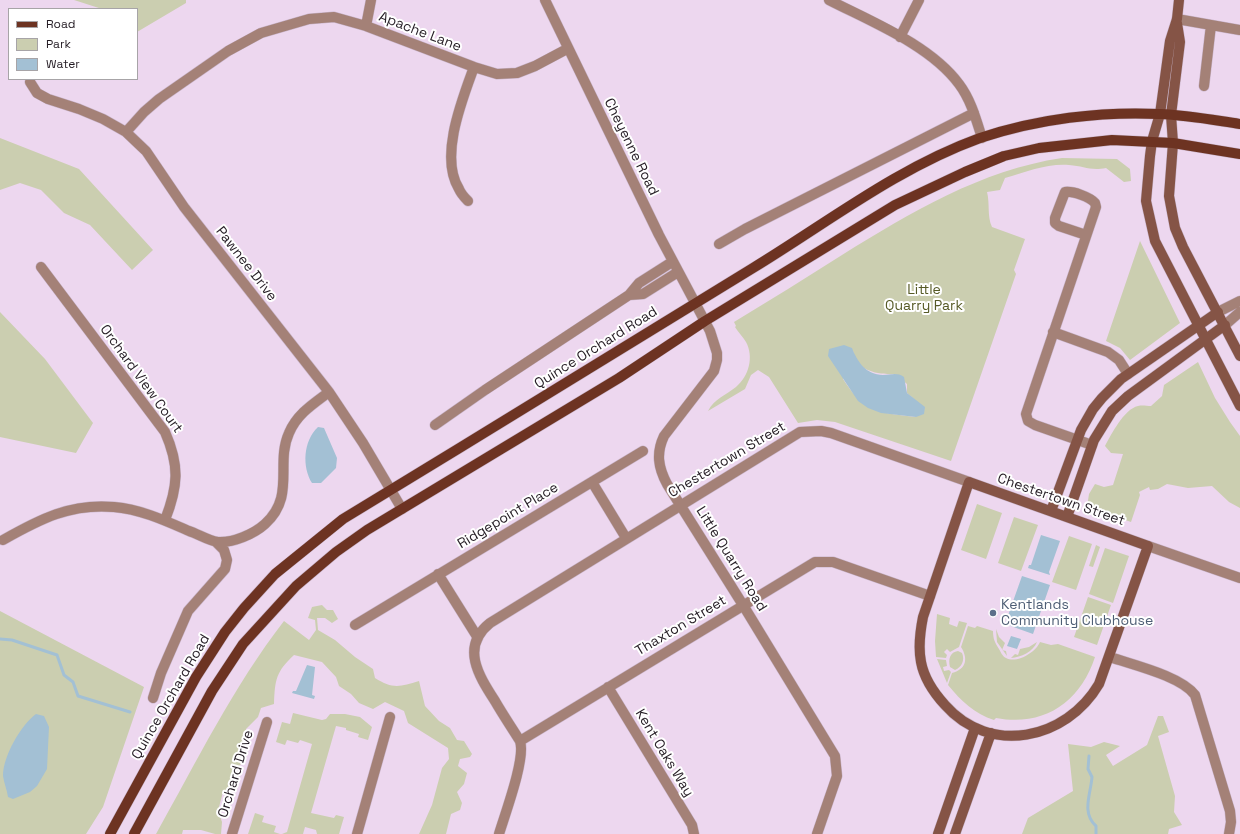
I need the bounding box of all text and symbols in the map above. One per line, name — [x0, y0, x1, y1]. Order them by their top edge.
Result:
legend — [8, 8, 138, 80]
street label: Apache Lane — [376, 9, 464, 55]
text: Road — [46, 16, 75, 32]
text: Park — [46, 36, 71, 52]
text: Water — [46, 56, 80, 72]
street label: Cheyenne Road — [600, 96, 662, 198]
street label: Pawnee Drive — [212, 223, 280, 305]
park label: Little Quarry Park — [885, 282, 963, 314]
street label: Quince Orchard Road — [532, 303, 660, 393]
street label: Orchard View Court — [96, 321, 186, 437]
street label: Chestertown Street — [665, 418, 789, 502]
street label: Chestertown Street — [995, 470, 1127, 530]
street label: Ridgepoint Place — [455, 479, 561, 553]
street label: Little Quarry Road — [692, 503, 770, 615]
street label: Thaxton Street — [633, 592, 729, 660]
place label: Kentlands Community Clubhouse — [1001, 597, 1153, 630]
marker: Kentlands Community Clubhouse — [988, 608, 998, 618]
street label: Quince Orchard Road — [128, 631, 214, 763]
street label: Kent Oaks Way — [631, 706, 697, 800]
street label: Orchard Drive — [215, 728, 257, 820]

